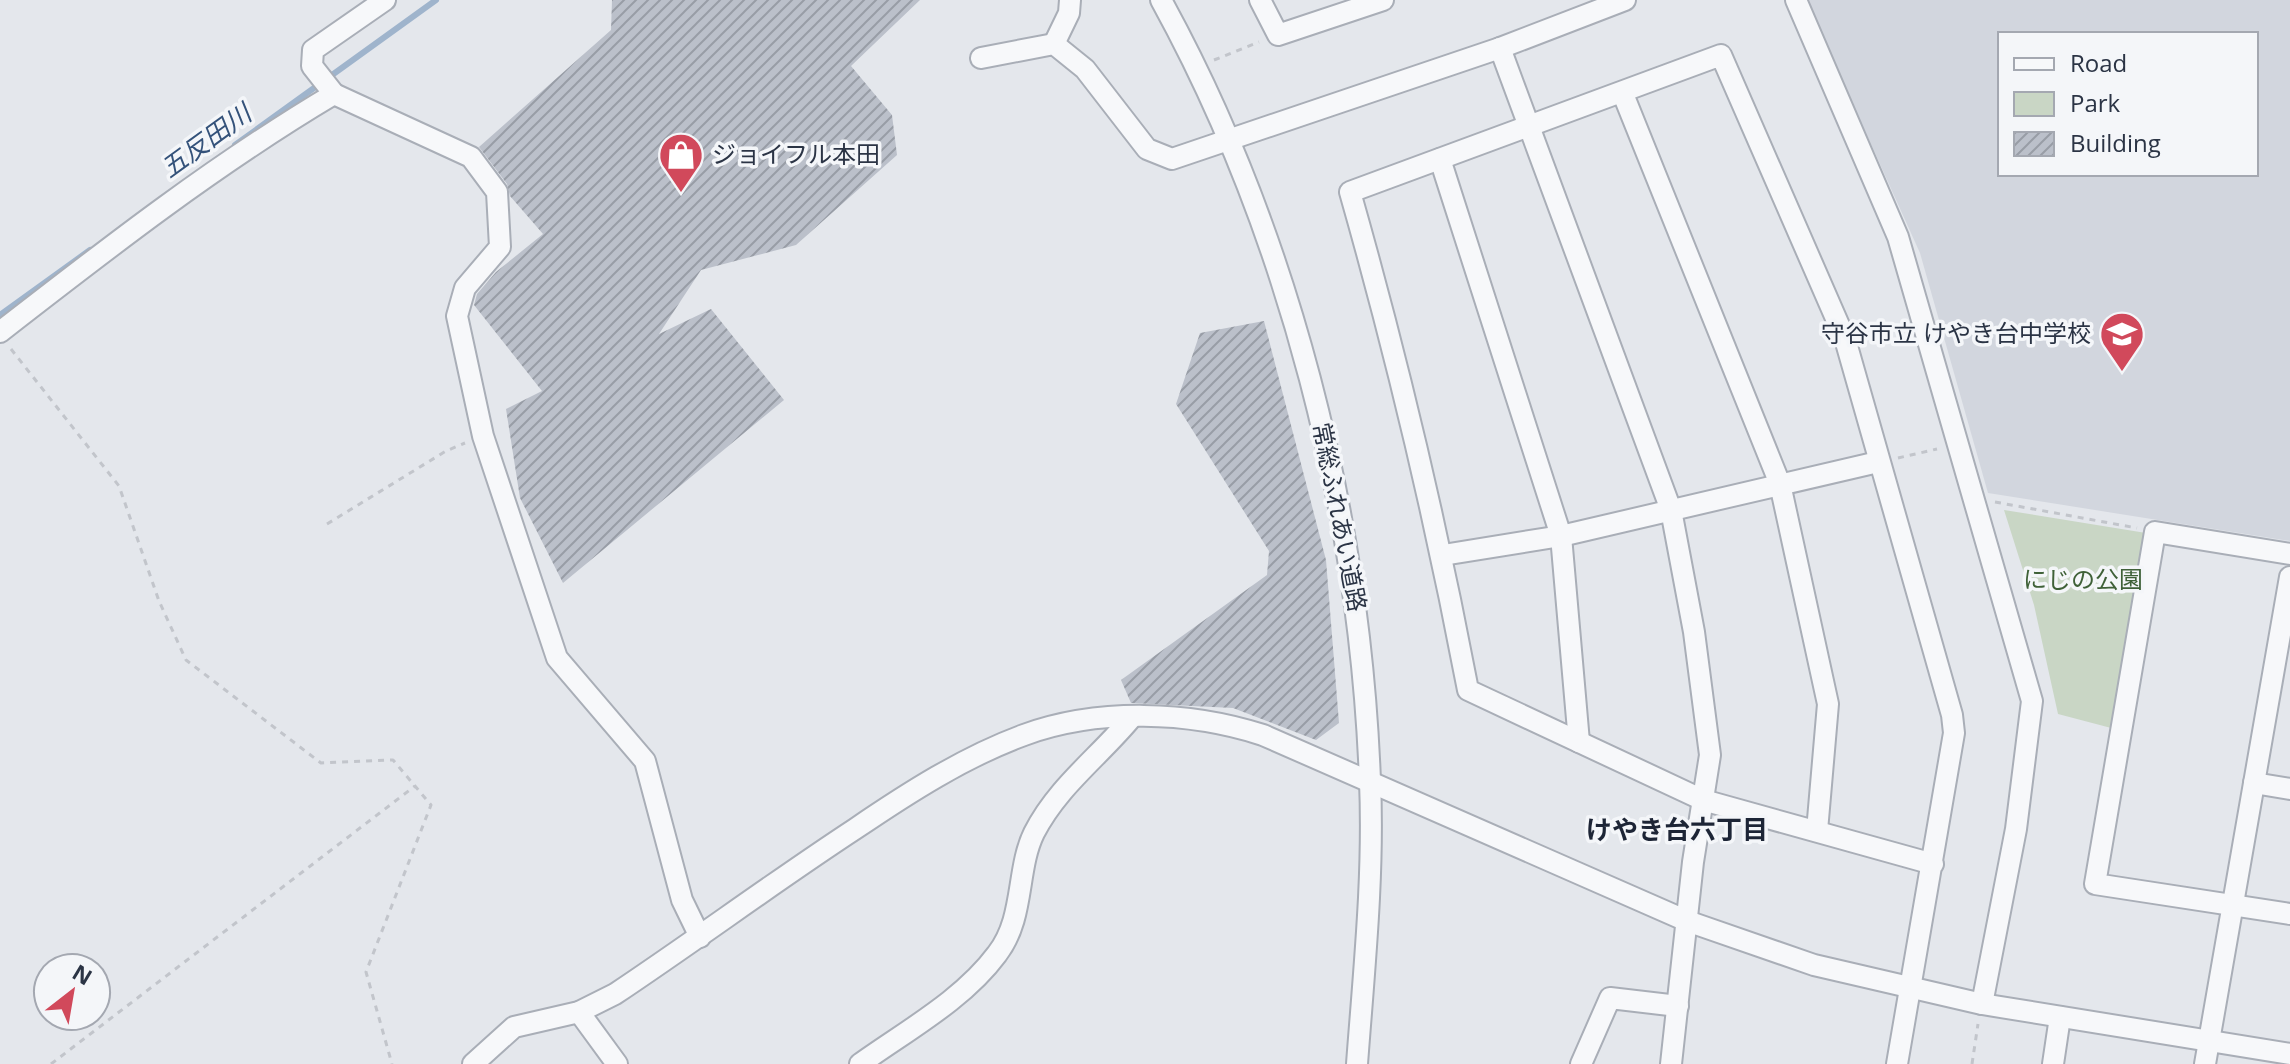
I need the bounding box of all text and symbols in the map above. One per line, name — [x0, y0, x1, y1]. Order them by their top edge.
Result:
legend — [1998, 32, 2258, 176]
text: Road — [2070, 46, 2127, 79]
text: Park — [2070, 86, 2121, 119]
water label: 五反田川 — [153, 93, 260, 185]
text: Building — [2070, 126, 2161, 159]
shop icon: ジョイフル本田 — [657, 131, 705, 194]
place label: ジョイフル本田 — [712, 137, 880, 170]
school or university icon: 守谷市立 けやき台中学校 — [2098, 310, 2146, 373]
place label: 守谷市立 けやき台中学校 — [1821, 316, 2091, 349]
street label: 常総ふれあい道路 — [1306, 419, 1375, 614]
park label: にじの公園 — [2023, 562, 2143, 595]
district label: けやき台六丁目 — [1586, 811, 1768, 847]
north arrow — [32, 952, 112, 1032]
text: N — [67, 957, 98, 991]

